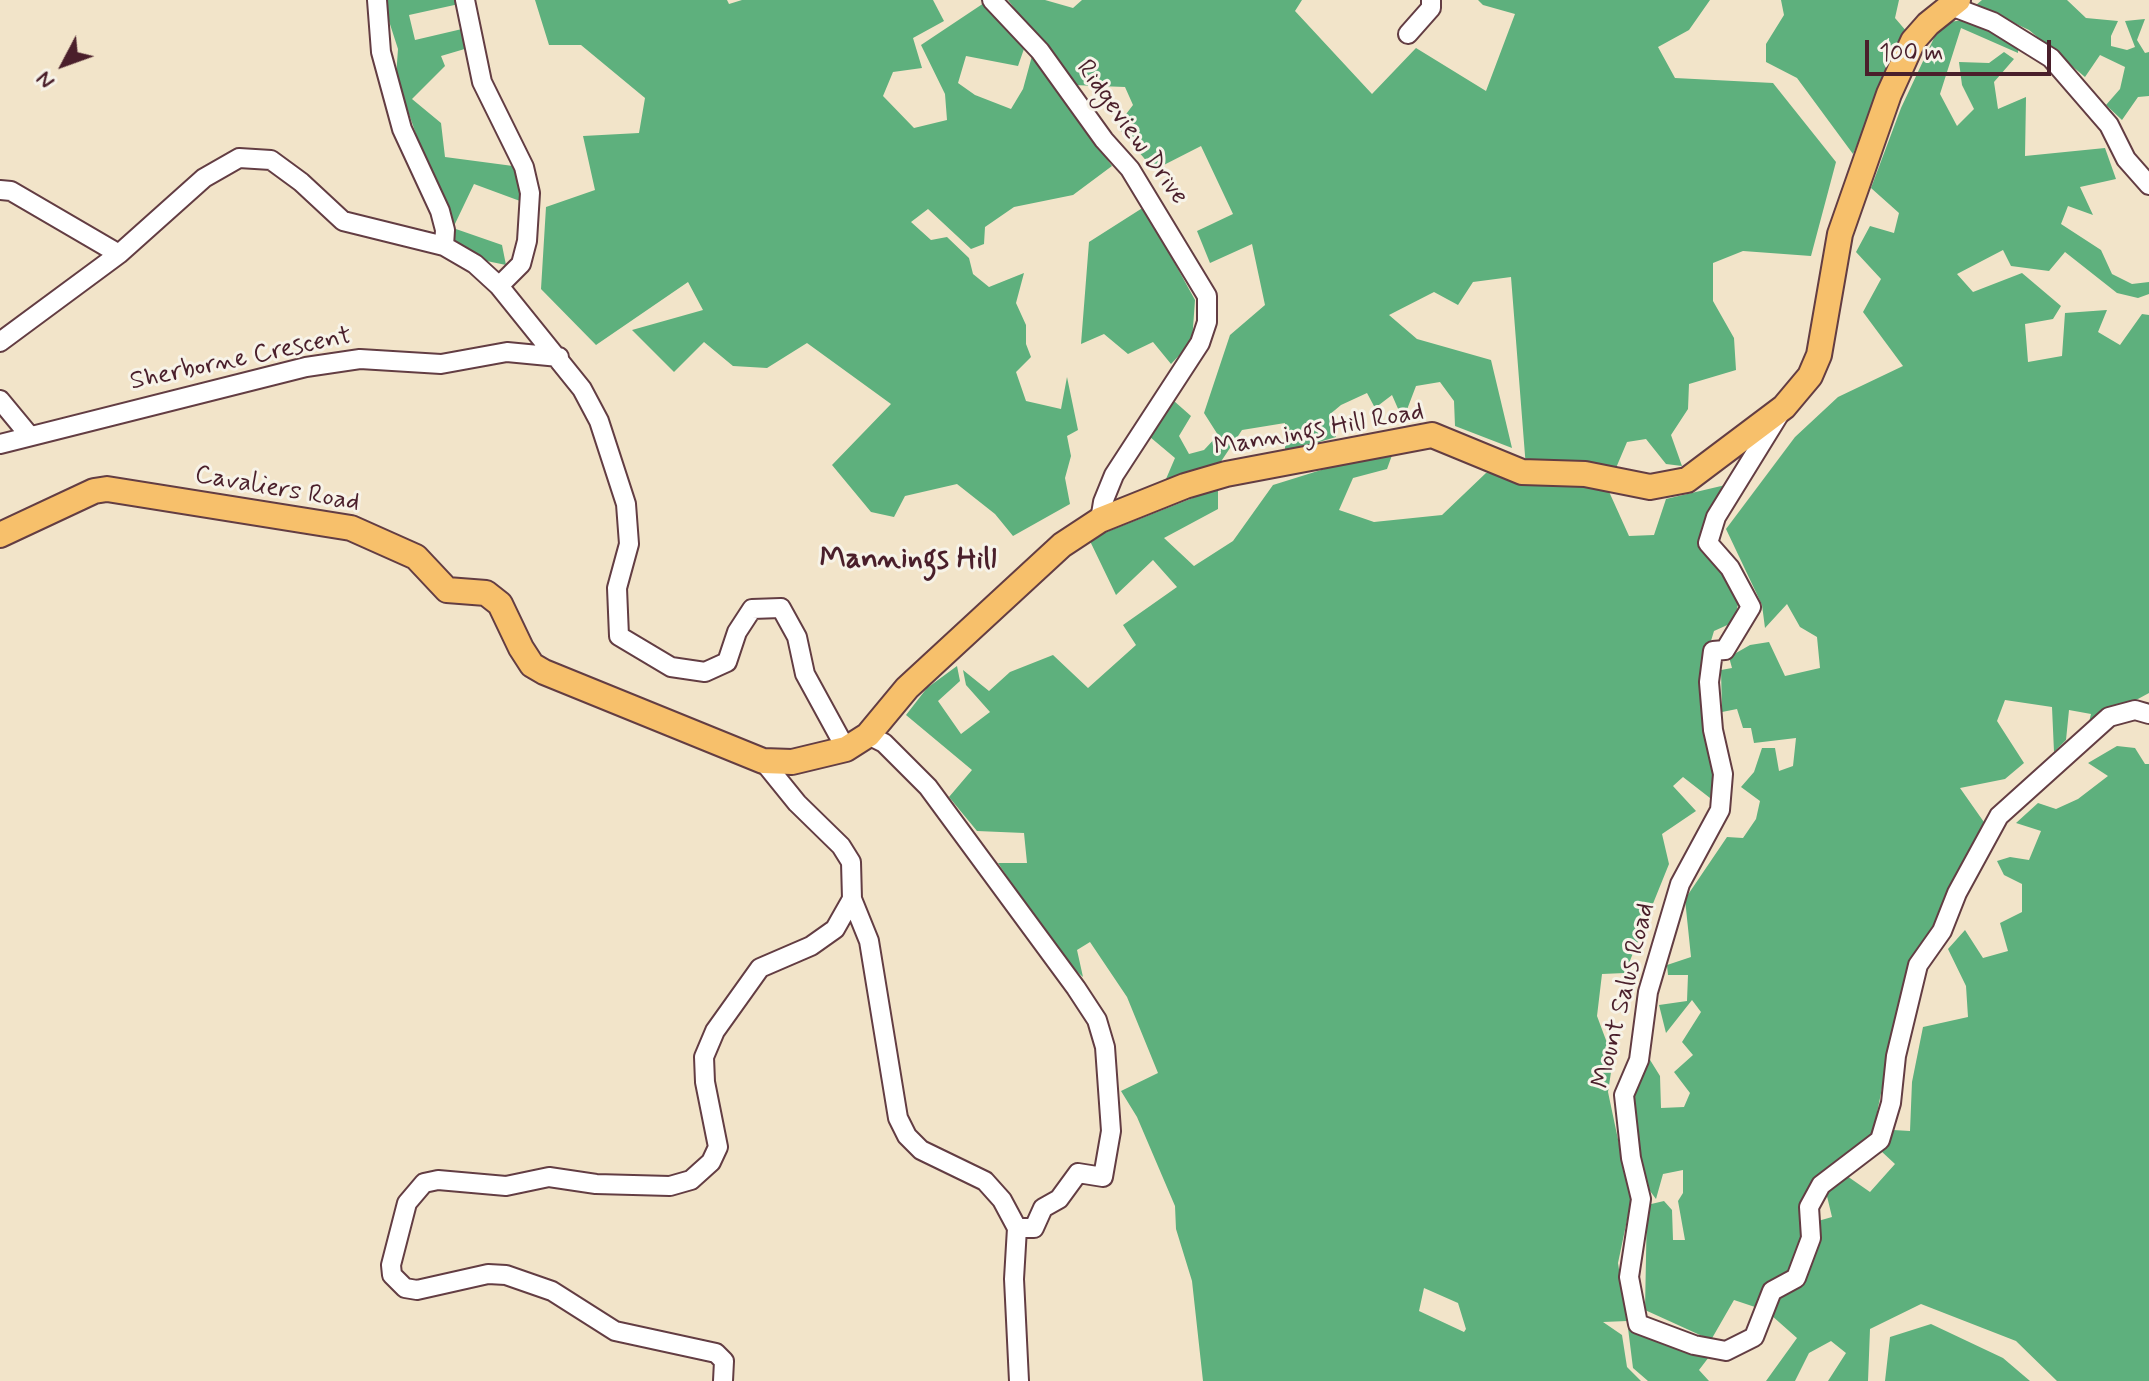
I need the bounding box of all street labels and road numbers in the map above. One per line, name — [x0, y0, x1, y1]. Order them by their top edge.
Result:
street label: Ridgeview Drive — [1068, 55, 1194, 211]
street label: Sherborne Crescent — [127, 321, 355, 399]
street label: Mannings Hill Road — [1212, 397, 1426, 465]
street label: Cavaliers Road — [192, 460, 362, 520]
street label: Mount Salus Road — [1587, 900, 1663, 1092]

